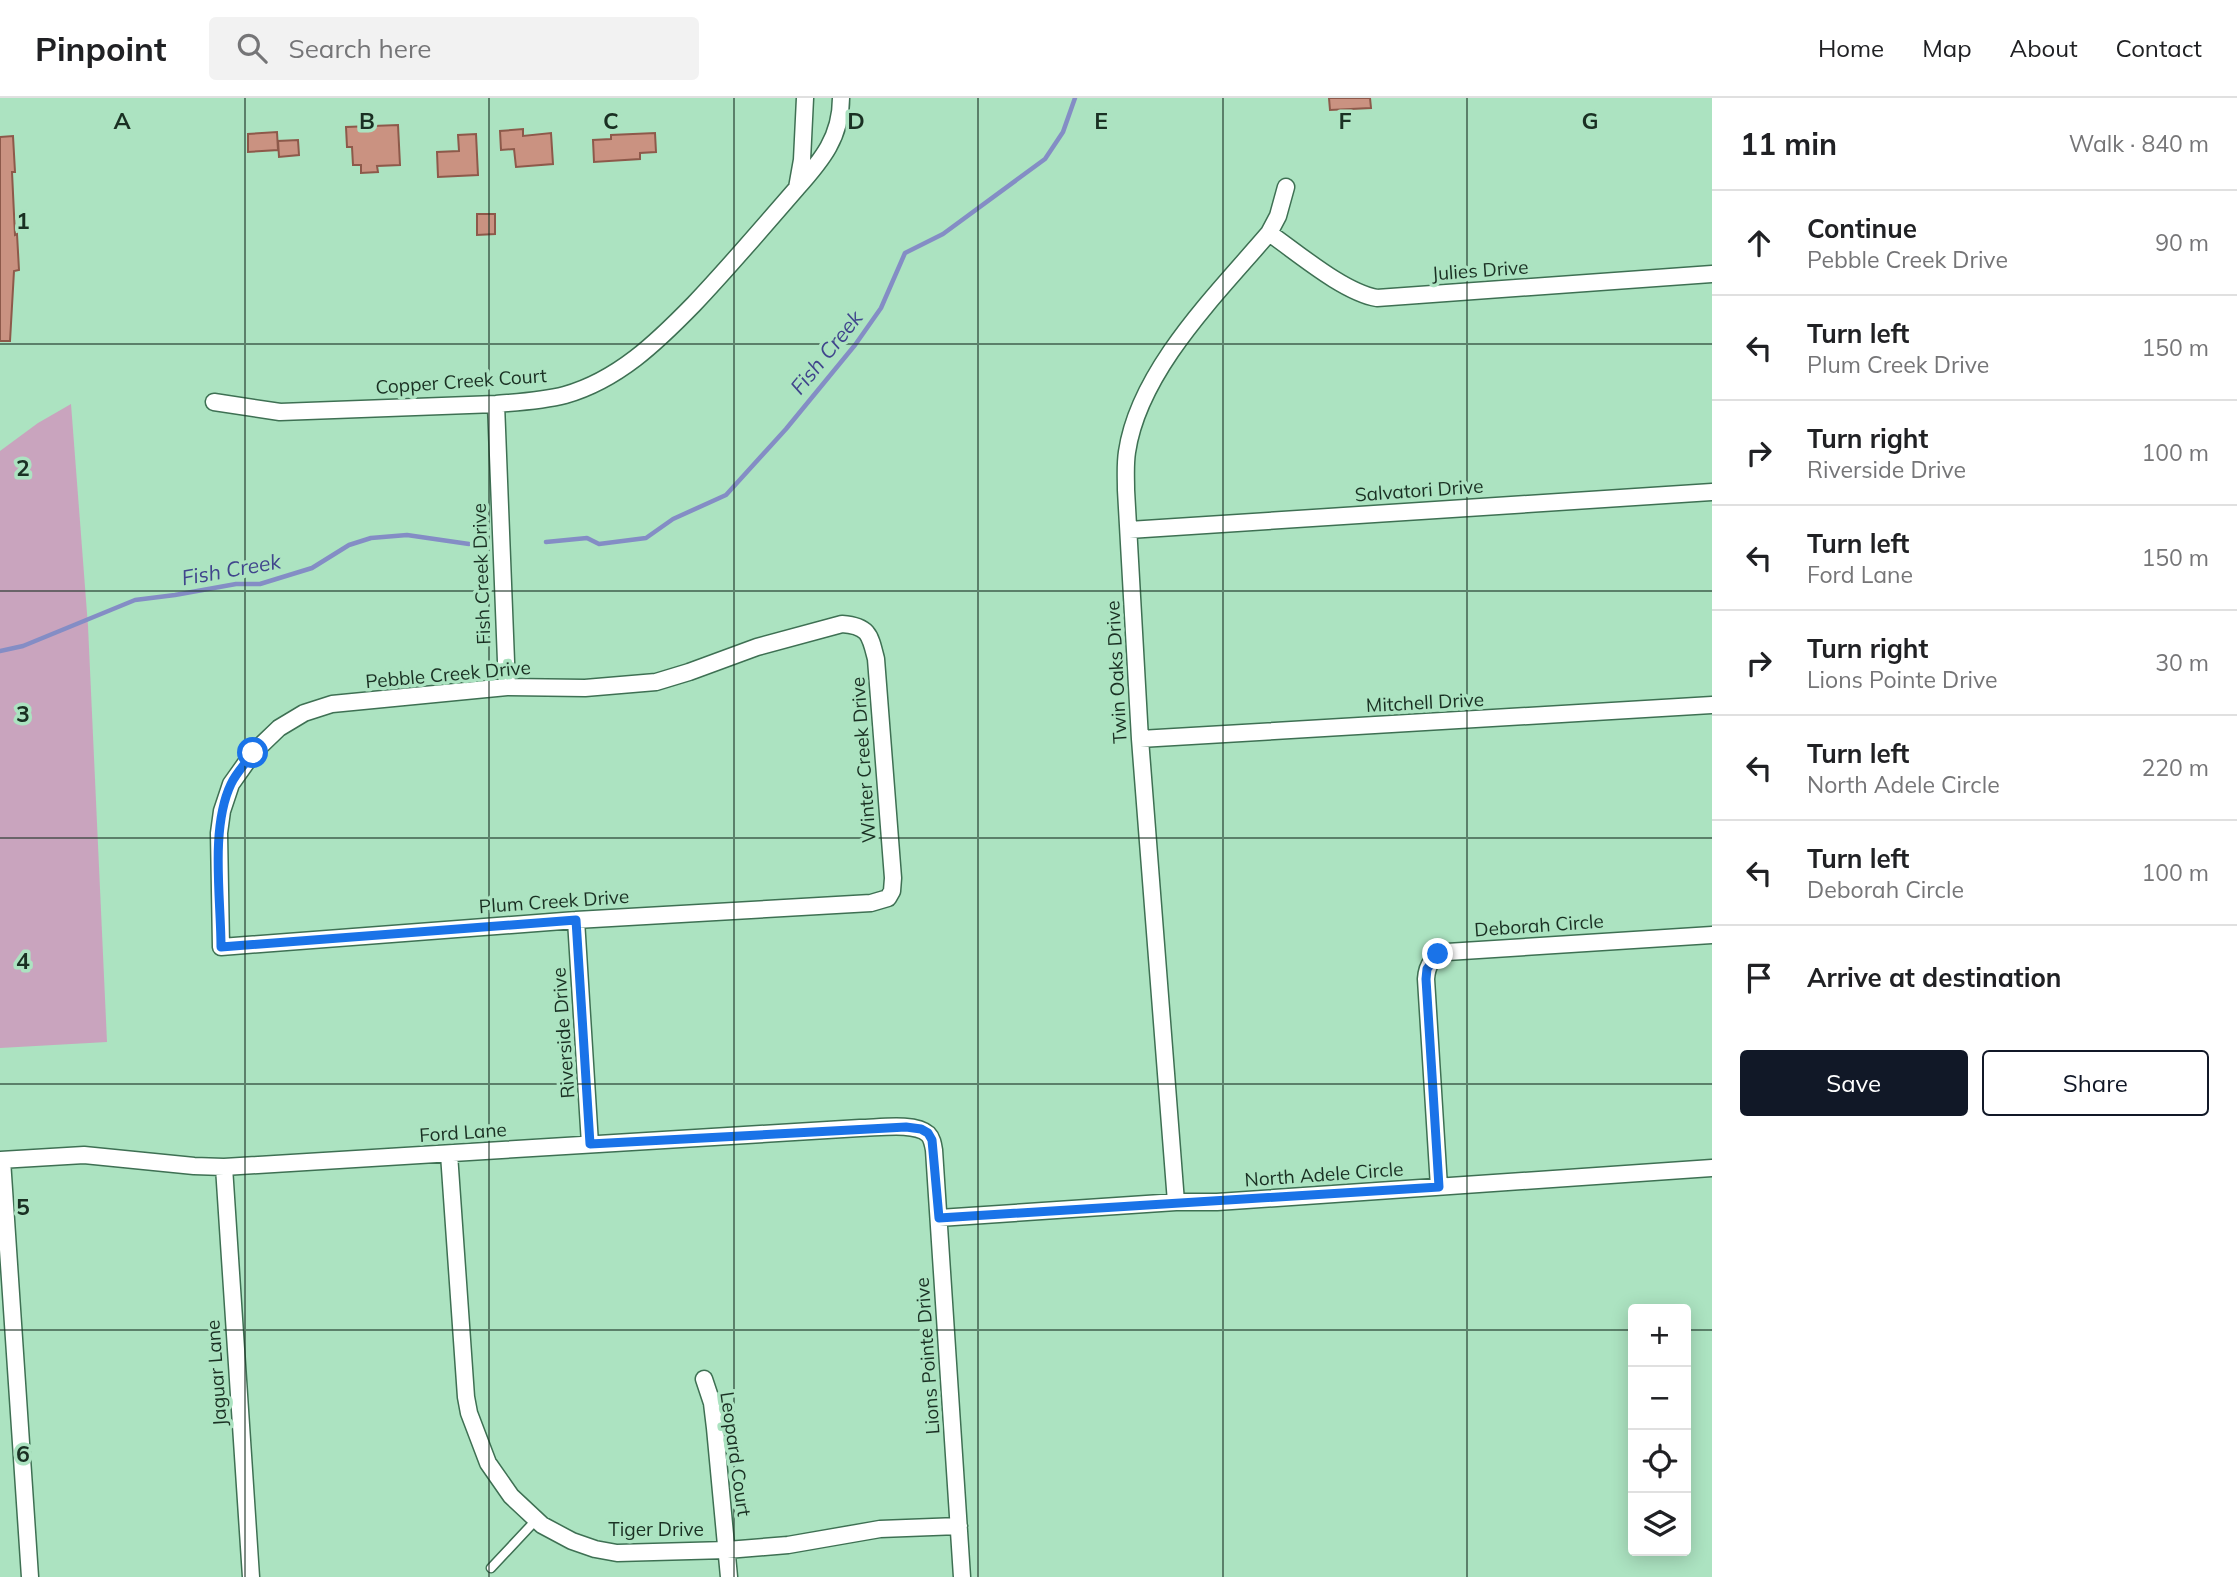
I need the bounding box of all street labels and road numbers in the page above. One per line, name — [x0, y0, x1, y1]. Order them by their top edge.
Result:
street label: Julies Drive — [1431, 255, 1529, 285]
street label: Copper Creek Court — [375, 363, 548, 399]
street label: Salvatori Drive — [1354, 474, 1484, 506]
street label: Fish Creek Drive — [467, 503, 495, 645]
street label: Twin Oaks Drive — [1100, 600, 1132, 744]
street label: Pebble Creek Drive — [364, 655, 532, 693]
street label: Winter Creek Drive — [845, 676, 881, 844]
street label: Mitchell Drive — [1365, 687, 1485, 717]
street label: Plum Creek Drive — [478, 884, 630, 918]
street label: Deborah Circle — [1474, 909, 1604, 941]
street label: Riverside Drive — [546, 967, 580, 1099]
street label: Ford Lane — [419, 1117, 507, 1147]
street label: North Adele Circle — [1244, 1156, 1404, 1192]
street label: Lions Pointe Drive — [910, 1277, 944, 1435]
street label: Jaguar Lane — [200, 1319, 232, 1427]
street label: Leopard Court — [715, 1390, 757, 1518]
street label: Tiger Drive — [608, 1517, 704, 1541]

